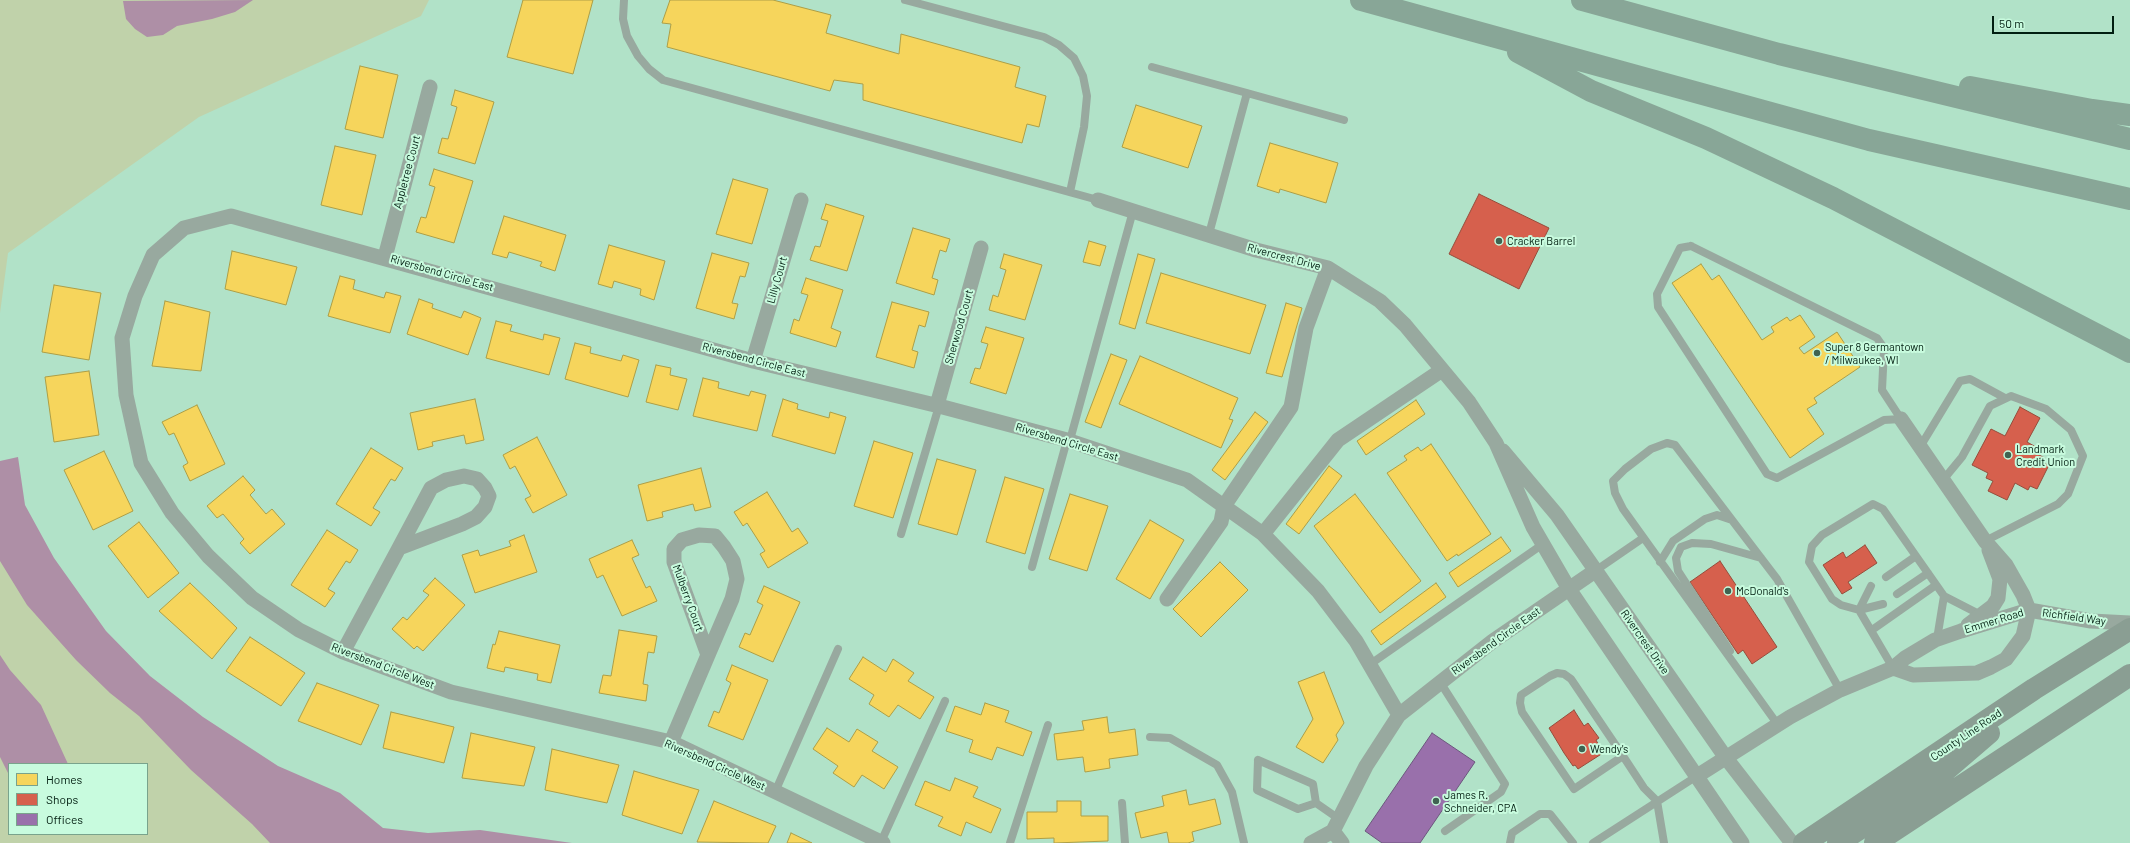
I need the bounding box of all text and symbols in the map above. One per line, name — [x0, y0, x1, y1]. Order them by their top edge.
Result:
scale bar — [1994, 8, 2116, 34]
text: 50 m — [1999, 16, 2024, 30]
street label: Appletree Court — [391, 134, 423, 210]
place label: Cracker Barrel — [1507, 234, 1575, 248]
marker: Cracker Barrel — [1494, 236, 1504, 246]
street label: Rivercrest Drive — [1246, 241, 1322, 273]
street label: Riversbend Circle East — [389, 252, 495, 294]
street label: Lilly Court — [764, 255, 790, 305]
street label: Sherwood Court — [942, 288, 976, 366]
street label: Riversbend Circle East — [701, 340, 807, 380]
place label: Super 8 Germantown / Milwaukee, WI — [1825, 340, 1924, 366]
marker: Super 8 Germantown / Milwaukee, WI — [1812, 348, 1822, 358]
street label: Riversbend Circle East — [1014, 420, 1120, 464]
place label: Landmark Credit Union — [2016, 442, 2075, 468]
marker: Landmark Credit Union — [2003, 450, 2013, 460]
street label: Mulberry Court — [670, 563, 706, 633]
place label: McDonald's — [1736, 584, 1789, 598]
marker: McDonald's — [1723, 586, 1733, 596]
street label: Riversbend Circle East — [1449, 604, 1543, 678]
street label: Emmer Road — [1963, 606, 2025, 636]
street label: Richfield Way — [2041, 606, 2107, 628]
street label: Rivercrest Drive — [1618, 607, 1672, 677]
street label: Riversbend Circle West — [330, 640, 436, 692]
street label: County Line Road — [1928, 706, 2004, 764]
street label: Riversbend Circle West — [662, 737, 768, 793]
place label: Wendy's — [1590, 742, 1628, 756]
marker: Wendy's — [1577, 744, 1587, 754]
legend — [8, 763, 148, 835]
text: Homes — [46, 772, 82, 786]
place label: James R. Schneider, CPA — [1444, 788, 1517, 814]
text: Shops — [46, 792, 78, 806]
marker: James R. Schneider, CPA — [1431, 796, 1441, 806]
text: Offices — [46, 812, 83, 826]

